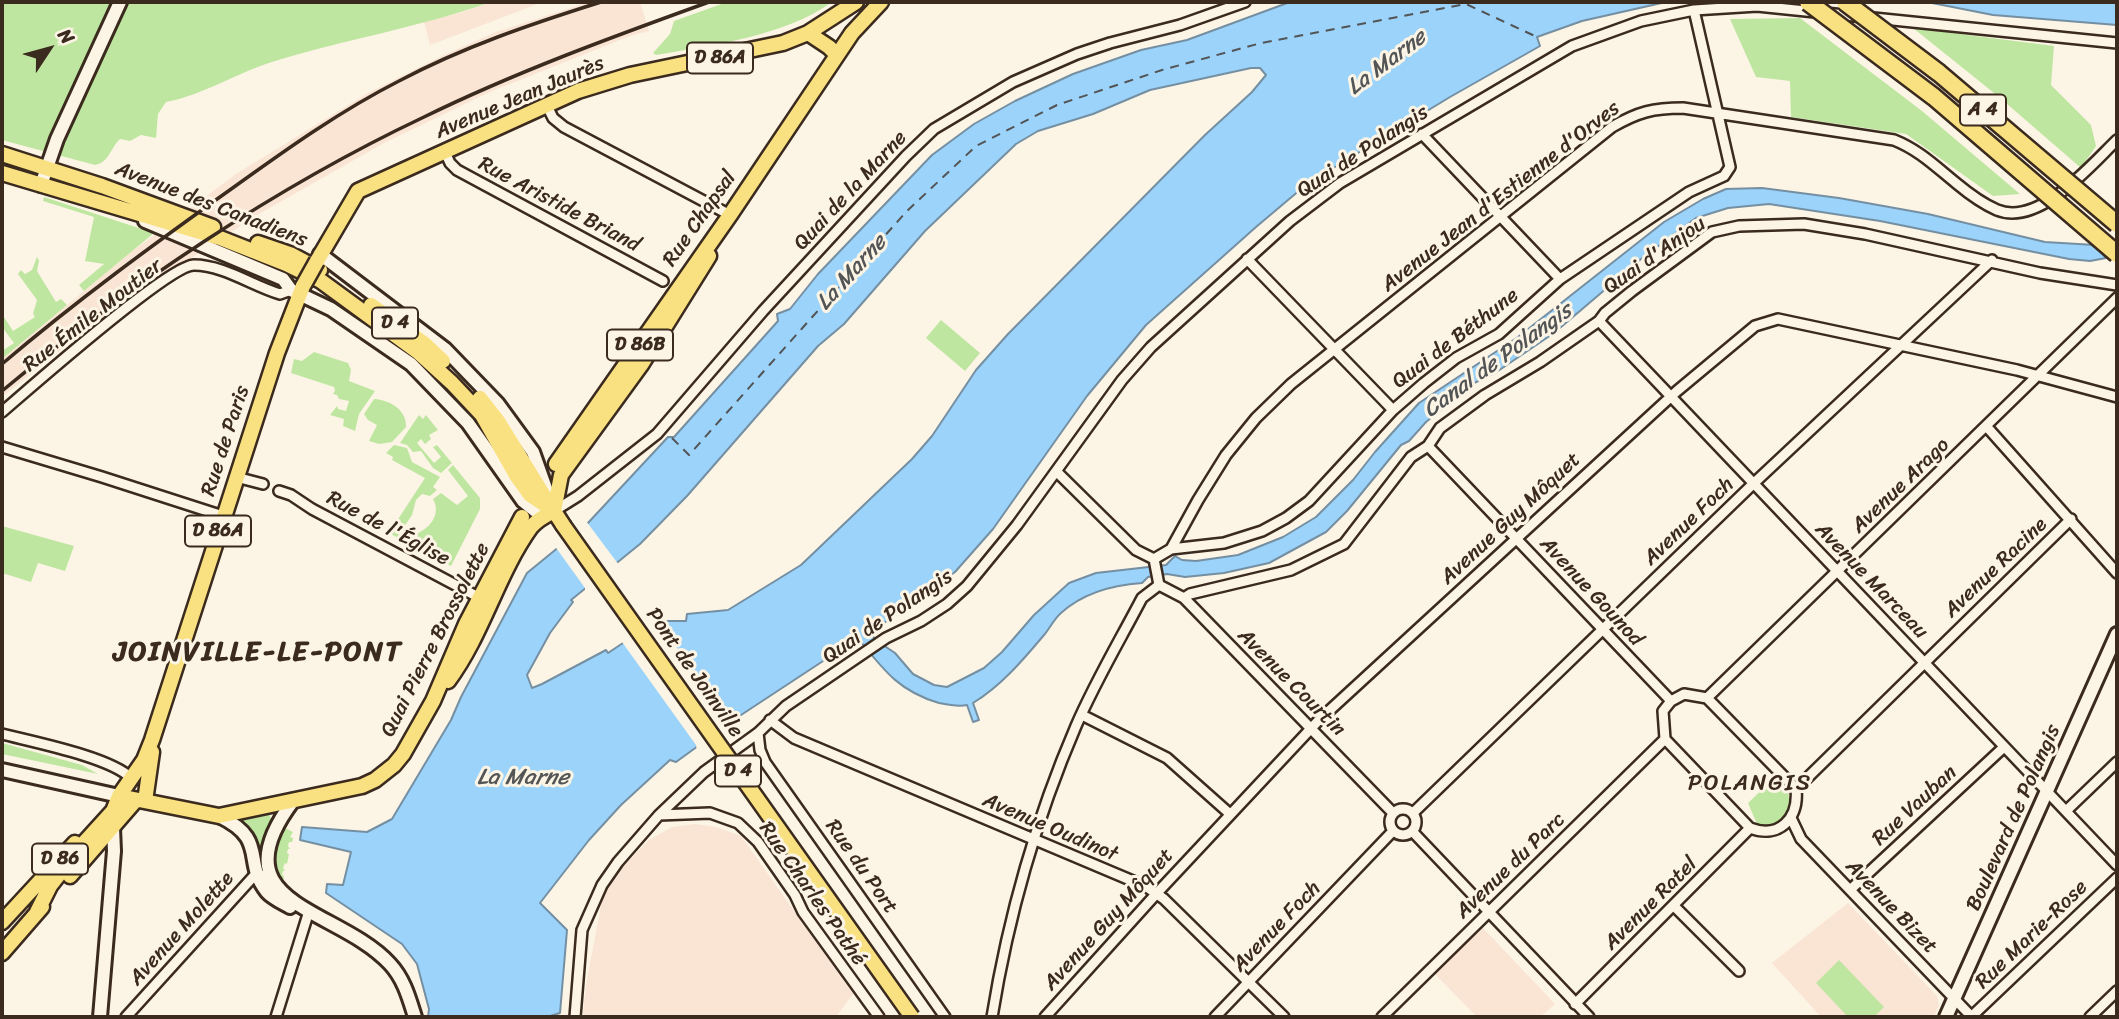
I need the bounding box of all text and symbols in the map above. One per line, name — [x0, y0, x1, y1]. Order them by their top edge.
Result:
north arrow — [14, 14, 84, 84]
text: N — [49, 21, 84, 51]
water label: La Marne — [1342, 24, 1432, 102]
road number: D 86A — [687, 43, 753, 74]
street label: Avenue Jean Jaurès — [432, 51, 608, 145]
road number: A 4 — [1960, 94, 2006, 125]
street label: Avenue Jean d'Estienne d'Orves — [1377, 96, 1625, 298]
street label: Quai de Polangis — [1293, 100, 1433, 204]
street label: Quai de la Marne — [789, 126, 913, 256]
street label: Rue Aristide Briand — [474, 152, 644, 258]
street label: Avenue des Canadiens — [111, 157, 311, 253]
street label: Rue Chapsal — [658, 166, 742, 272]
street label: Quai d'Anjou — [1599, 212, 1711, 300]
water label: La Marne — [811, 230, 893, 316]
street label: Rue Émile Moutier — [18, 254, 168, 378]
street label: Quai de Béthune — [1388, 283, 1524, 395]
water label: Canal de Polangis — [1418, 298, 1578, 424]
road number: D 4 — [372, 308, 418, 338]
road number: D 86B — [607, 330, 673, 360]
street label: Rue de Paris — [196, 382, 256, 500]
street label: Avenue Arago — [1847, 433, 1955, 539]
street label: Avenue Guy Môquet — [1436, 448, 1586, 590]
street label: Avenue Foch — [1638, 473, 1740, 571]
street label: Rue de l'Église — [322, 486, 454, 572]
street label: Avenue Racine — [1939, 513, 2053, 623]
road number: D 86A — [185, 516, 251, 546]
street label: Avenue Marceau — [1809, 518, 1933, 644]
street label: Avenue Gounod — [1534, 532, 1648, 652]
street label: Quai Pierre Brossolette — [376, 539, 496, 741]
street label: Quai de Polangis — [818, 564, 958, 670]
street label: Pont de Joinville — [640, 603, 748, 743]
street label: Avenue Courtin — [1232, 624, 1350, 742]
district label: JOINVILLE-LE-PONT — [118, 636, 398, 670]
street label: Boulevard de Polangis — [1962, 721, 2066, 915]
road number: D 4 — [715, 756, 761, 786]
street label: Rue Vauban — [1867, 760, 1963, 852]
water label: La Marne — [477, 764, 569, 792]
district label: POLANGIS — [1690, 770, 1810, 798]
street label: Avenue Oudinot — [979, 788, 1121, 868]
street label: Avenue du Parc — [1451, 807, 1571, 925]
street label: Rue du Port — [819, 815, 903, 919]
street label: Rue Charles Pathé — [753, 817, 871, 971]
road number: D 86 — [32, 844, 88, 874]
street label: Avenue Guy Môquet — [1039, 844, 1179, 996]
street label: Avenue Ratel — [1599, 852, 1703, 956]
street label: Avenue Bizet — [1840, 855, 1942, 959]
street label: Avenue Molette — [124, 867, 240, 991]
street label: Rue Marie-Rose — [1971, 875, 2093, 995]
street label: Avenue Foch — [1228, 876, 1326, 978]

